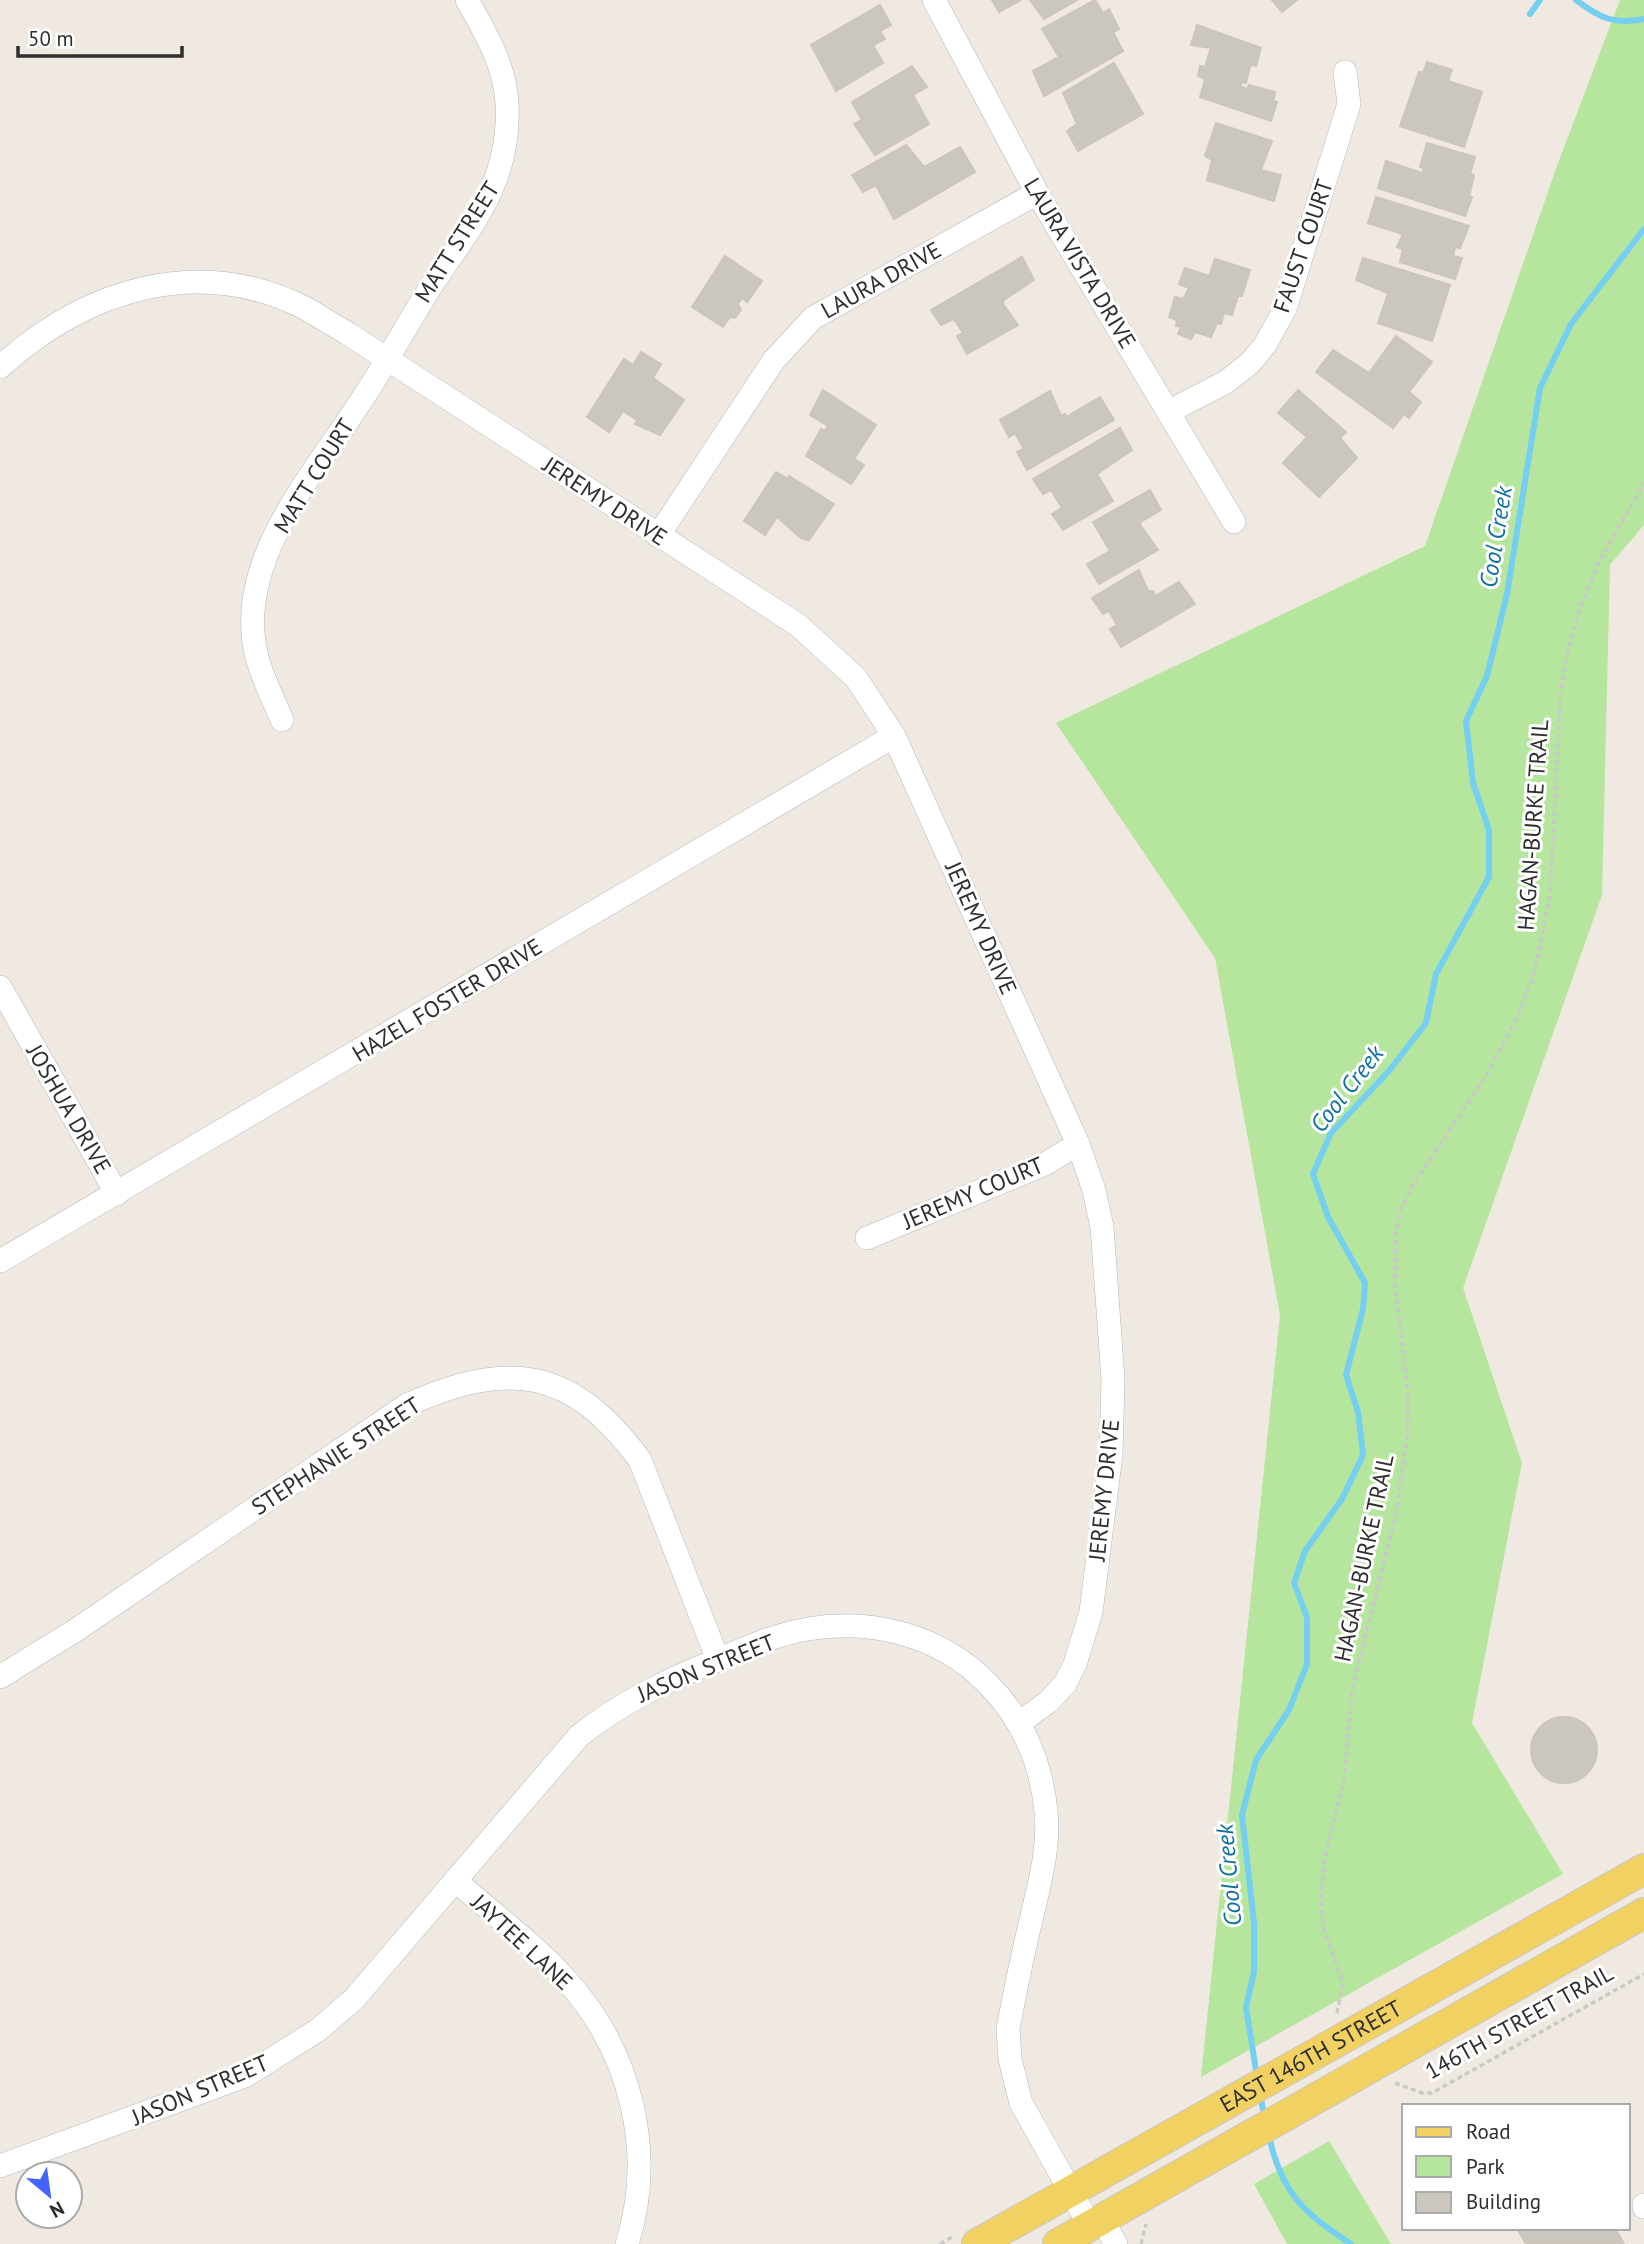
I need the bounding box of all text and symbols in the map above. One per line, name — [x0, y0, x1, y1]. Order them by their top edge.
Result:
scale bar — [18, 14, 182, 58]
text: 50 m — [28, 25, 74, 52]
street label: LAURA VISTA DRIVE — [1018, 172, 1143, 353]
street label: FAUST COURT — [1266, 175, 1339, 316]
street label: MATT STREET — [408, 176, 505, 308]
street label: LAURA DRIVE — [816, 235, 946, 324]
street label: MATT COURT — [267, 413, 360, 538]
street label: JEREMY DRIVE — [537, 449, 673, 552]
water label: Cool Creek — [1472, 483, 1519, 590]
street label: HAGAN-BURKE TRAIL — [1511, 718, 1554, 931]
street label: JEREMY DRIVE — [939, 856, 1024, 999]
street label: HAZEL FOSTER DRIVE — [347, 931, 547, 1068]
street label: JOSHUA DRIVE — [20, 1038, 118, 1179]
water label: Cool Creek — [1303, 1038, 1391, 1138]
street label: JEREMY COURT — [897, 1150, 1048, 1236]
street label: STEPHANIE STREET — [246, 1390, 426, 1521]
street label: JEREMY DRIVE — [1082, 1418, 1125, 1563]
street label: HAGAN-BURKE TRAIL — [1327, 1451, 1400, 1664]
street label: JASON STREET — [632, 1627, 779, 1709]
water label: Cool Creek — [1209, 1822, 1248, 1927]
street label: JAYTEE LANE — [465, 1887, 579, 1996]
street label: 146TH STREET TRAIL — [1420, 1958, 1618, 2085]
street label: EAST 146TH STREET — [1215, 1993, 1407, 2119]
street label: JASON STREET — [126, 2048, 273, 2132]
legend — [1402, 2104, 1630, 2230]
text: Road — [1466, 2118, 1510, 2145]
text: Park — [1466, 2153, 1505, 2180]
north arrow — [14, 2160, 84, 2230]
text: Building — [1466, 2188, 1541, 2215]
text: N — [46, 2196, 69, 2223]

